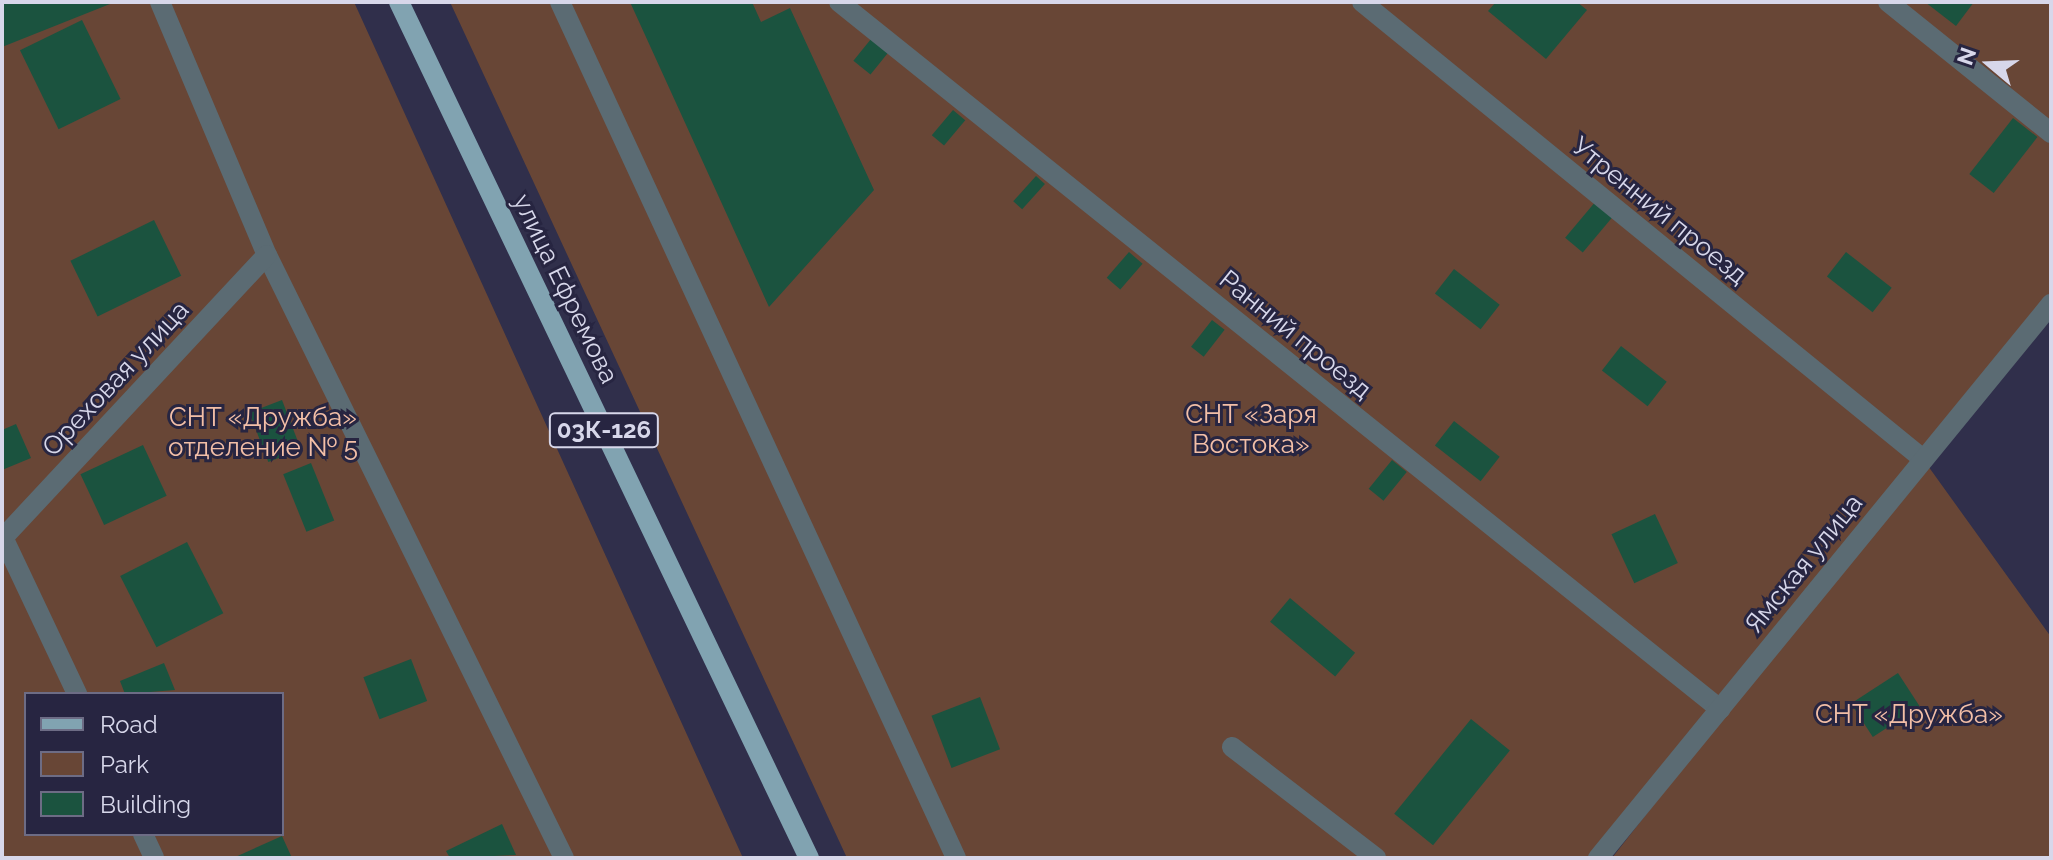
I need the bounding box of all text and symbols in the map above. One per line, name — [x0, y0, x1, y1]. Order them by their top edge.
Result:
north arrow — [1949, 24, 2029, 104]
text: N — [1951, 44, 1981, 68]
street label: Утренний проезд — [1565, 131, 1753, 291]
street label: улица Ефремова — [506, 189, 624, 389]
street label: Ранний проезд — [1213, 264, 1377, 406]
street label: Ореховая улица — [36, 295, 196, 463]
park label: СНТ «Заря Востока» — [1185, 399, 1317, 460]
park label: СНТ «Дружба» отделение № 5 — [168, 402, 358, 464]
road number: 03К-126 — [548, 410, 660, 450]
street label: Ямская улица — [1738, 488, 1870, 640]
legend — [24, 692, 284, 836]
park label: СНТ «Дружба» — [1815, 699, 2003, 731]
text: Road — [100, 710, 158, 739]
text: Park — [100, 750, 149, 779]
text: Building — [100, 790, 191, 819]

